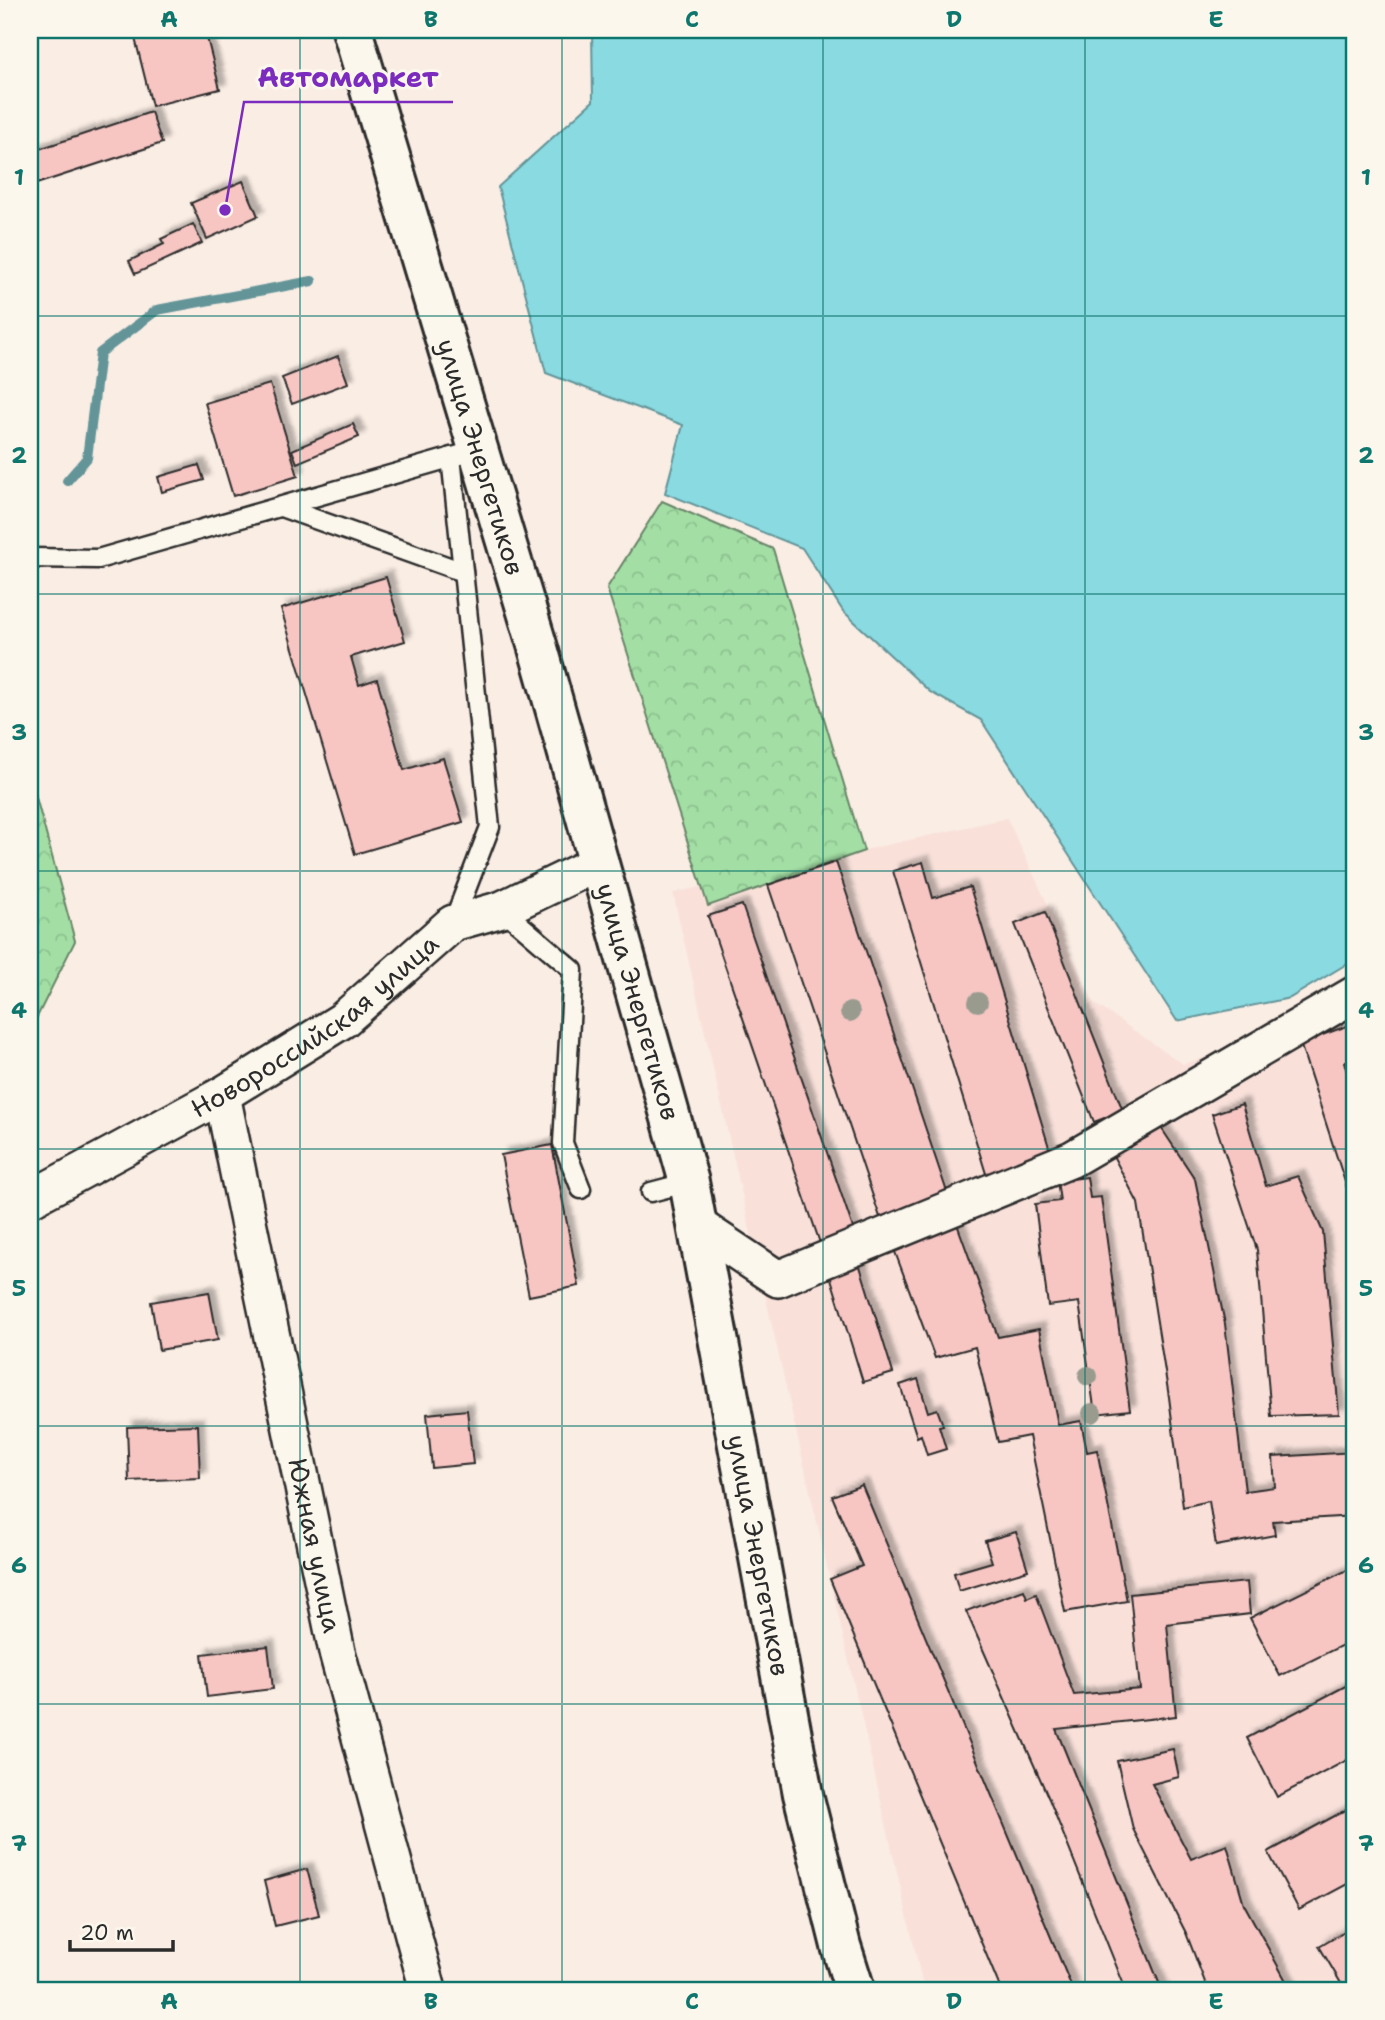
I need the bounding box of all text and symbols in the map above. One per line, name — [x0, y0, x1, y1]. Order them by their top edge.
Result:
text: A — [160, 4, 178, 34]
text: B — [424, 4, 438, 34]
text: C — [685, 4, 699, 34]
text: D — [946, 4, 962, 34]
text: E — [1208, 4, 1224, 34]
callout: Автомаркет — [244, 53, 453, 102]
text: Автомаркет — [258, 58, 439, 96]
text: 1 — [14, 162, 24, 192]
text: 1 — [1361, 162, 1371, 192]
street label: улица Энергетиков — [429, 335, 533, 579]
text: 2 — [11, 440, 27, 470]
text: 2 — [1358, 440, 1374, 470]
text: 3 — [11, 717, 27, 747]
text: 3 — [1358, 717, 1374, 747]
street label: улица Энергетиков — [588, 879, 689, 1124]
street label: Новороссийская улица — [184, 926, 446, 1126]
text: 4 — [11, 995, 27, 1025]
text: 4 — [1358, 995, 1374, 1025]
text: 5 — [12, 1273, 26, 1303]
text: 5 — [1359, 1273, 1373, 1303]
street label: улица Энергетиков — [719, 1432, 799, 1679]
street label: Южная улица — [280, 1455, 351, 1636]
text: 6 — [11, 1550, 27, 1580]
text: 6 — [1358, 1550, 1374, 1580]
text: 7 — [11, 1828, 27, 1858]
text: 7 — [1358, 1828, 1374, 1858]
scale bar — [70, 1908, 173, 1952]
text: 20 m — [80, 1919, 134, 1947]
text: A — [160, 1986, 178, 2016]
text: B — [424, 1986, 438, 2016]
text: C — [685, 1986, 699, 2016]
text: D — [946, 1986, 962, 2016]
text: E — [1208, 1986, 1224, 2016]

